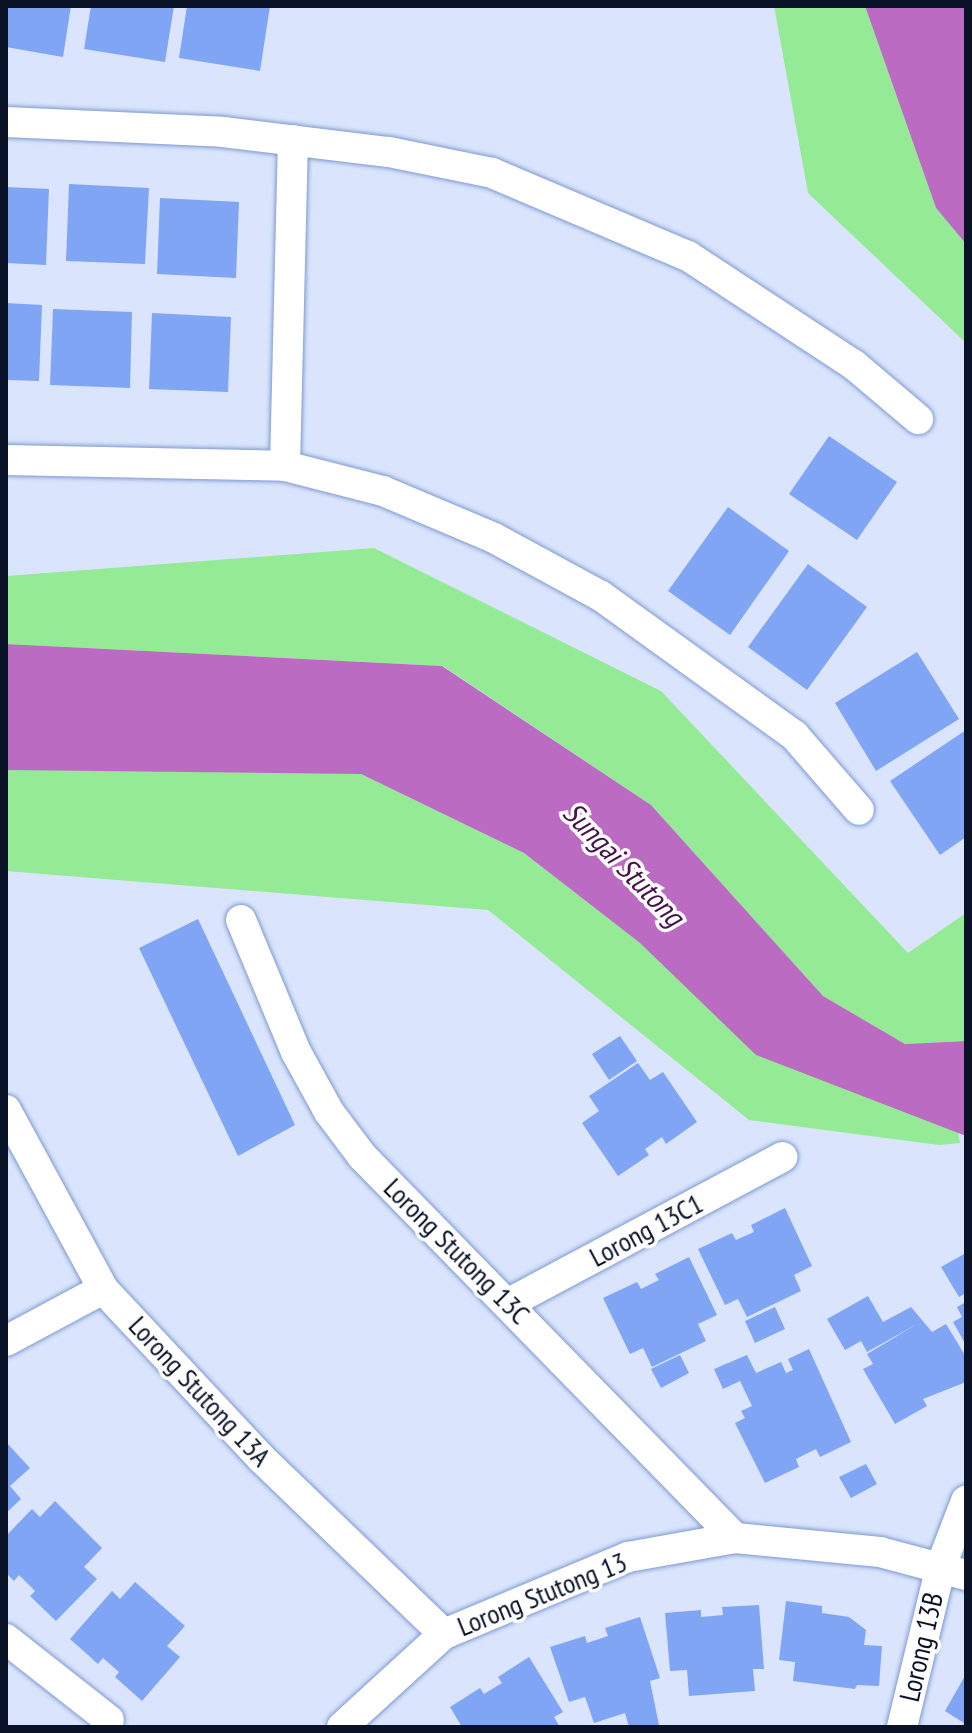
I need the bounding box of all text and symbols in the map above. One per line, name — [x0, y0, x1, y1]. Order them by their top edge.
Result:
water label: Sungai Stutong — [556, 795, 692, 933]
street label: Lorong Stutong 13C — [377, 1171, 537, 1331]
street label: Lorong 13C1 — [584, 1186, 708, 1274]
street label: Lorong Stutong 13A — [122, 1309, 278, 1473]
street label: Lorong Stutong 13 — [452, 1545, 632, 1643]
street label: Lorong 13B — [892, 1589, 950, 1705]

